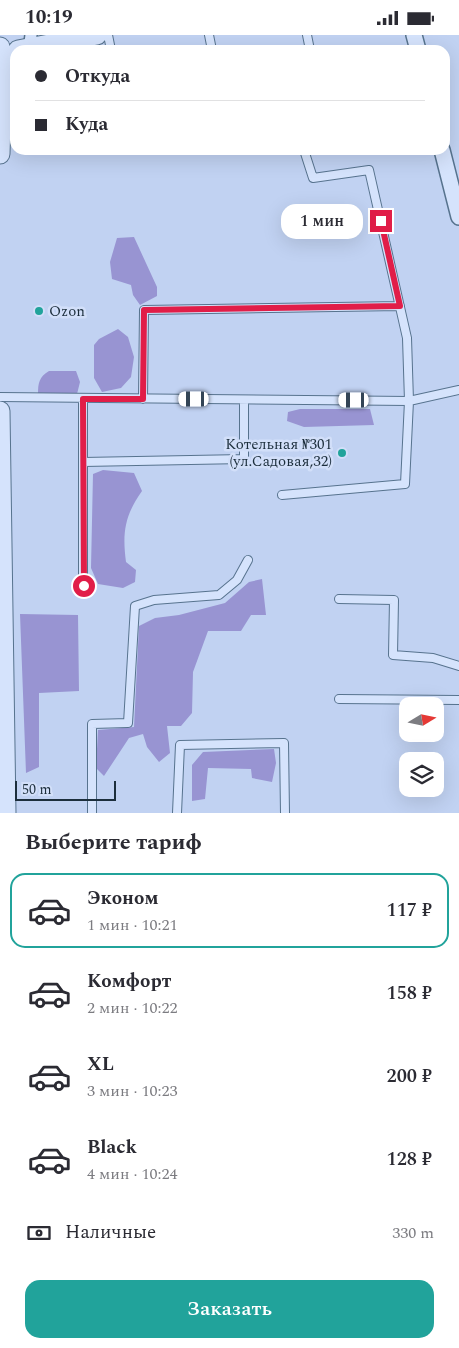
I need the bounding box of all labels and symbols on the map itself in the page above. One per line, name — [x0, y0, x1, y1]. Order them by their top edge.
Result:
callout: 1 мин — [281, 203, 364, 239]
route end — [370, 210, 392, 232]
place label: Ozon — [49, 300, 85, 323]
marker: Ozon — [33, 305, 45, 317]
car — [179, 392, 209, 407]
car — [339, 393, 369, 408]
place label: Котельная №301 (ул.Садовая,32) — [225, 433, 332, 473]
marker: Котельная №301 (ул.Садовая,32) — [336, 447, 348, 459]
route start — [73, 575, 95, 597]
north arrow — [399, 697, 444, 743]
scale bar — [15, 778, 116, 801]

